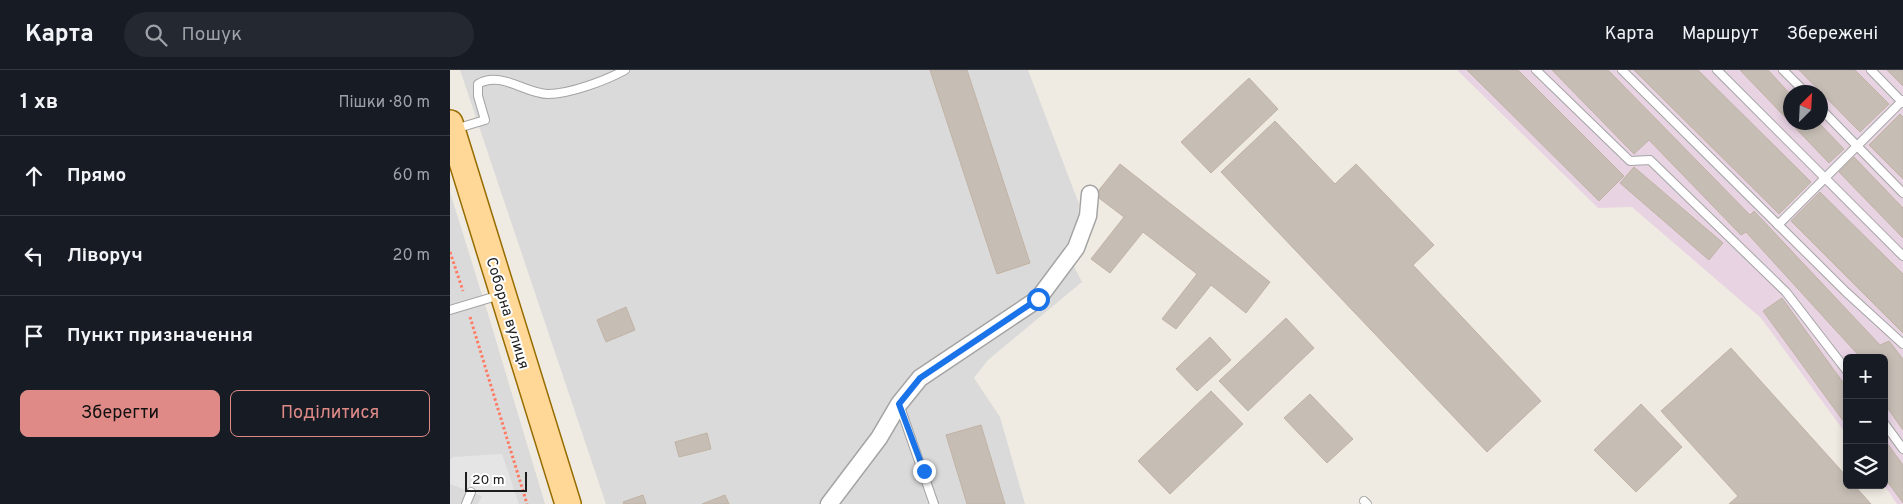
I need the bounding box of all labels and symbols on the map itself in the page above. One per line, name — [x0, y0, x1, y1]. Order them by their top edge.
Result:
north arrow — [1783, 85, 1828, 130]
street label: Соборна вулиця — [481, 255, 533, 372]
route start — [1027, 288, 1050, 311]
route end — [913, 460, 936, 483]
scale bar — [465, 469, 528, 492]

